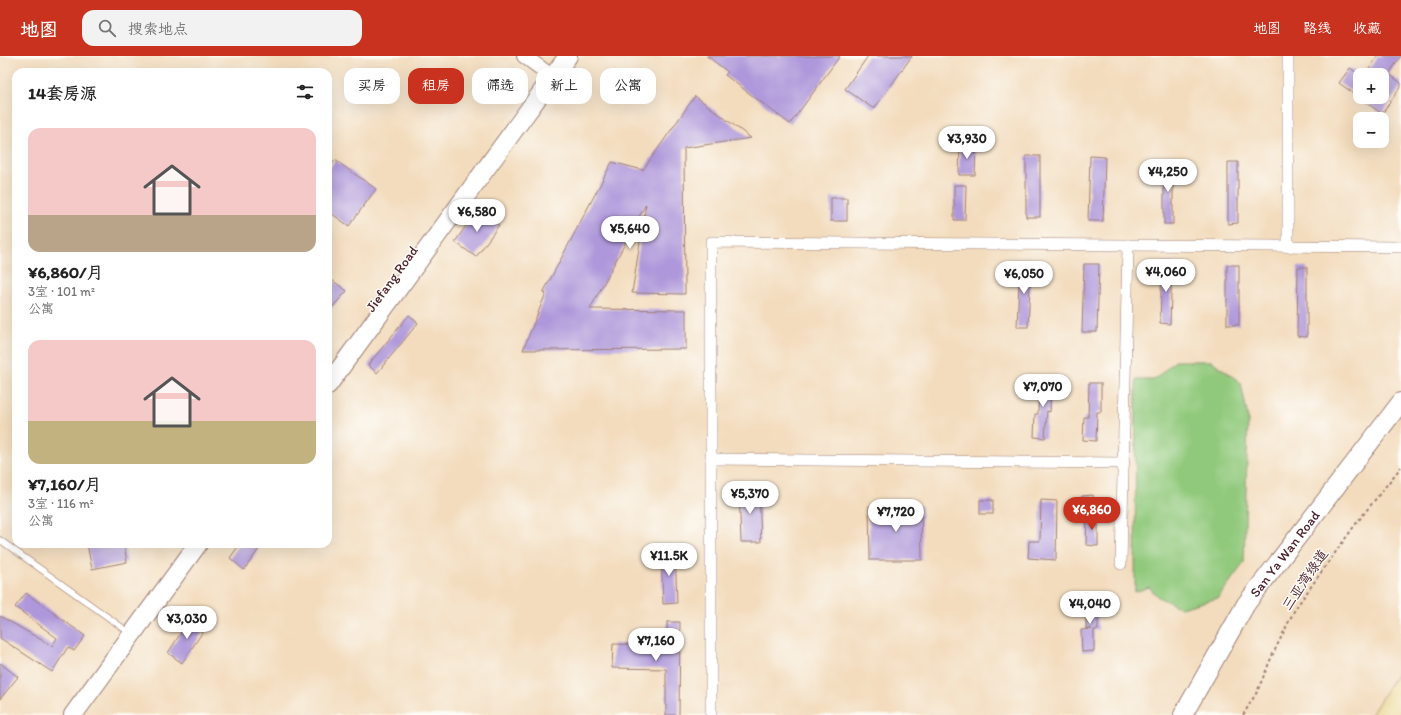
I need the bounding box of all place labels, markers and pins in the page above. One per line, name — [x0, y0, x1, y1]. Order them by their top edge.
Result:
pin: ¥3,930 — [934, 126, 1000, 160]
pin: ¥4,250 — [1135, 159, 1201, 193]
pin: ¥6,580 — [444, 199, 510, 233]
pin: ¥5,640 — [597, 216, 663, 250]
pin: ¥4,060 — [1133, 259, 1199, 293]
pin: ¥6,050 — [991, 261, 1057, 295]
pin: ¥7,070 — [1010, 374, 1076, 408]
pin: ¥5,370 — [717, 481, 783, 515]
pin: ¥6,860 — [1059, 497, 1125, 531]
pin: ¥7,720 — [863, 499, 929, 533]
pin: ¥11.5K — [636, 543, 702, 577]
pin: ¥4,040 — [1057, 591, 1123, 625]
pin: ¥3,030 — [154, 606, 220, 640]
pin: ¥7,160 — [623, 628, 689, 662]

